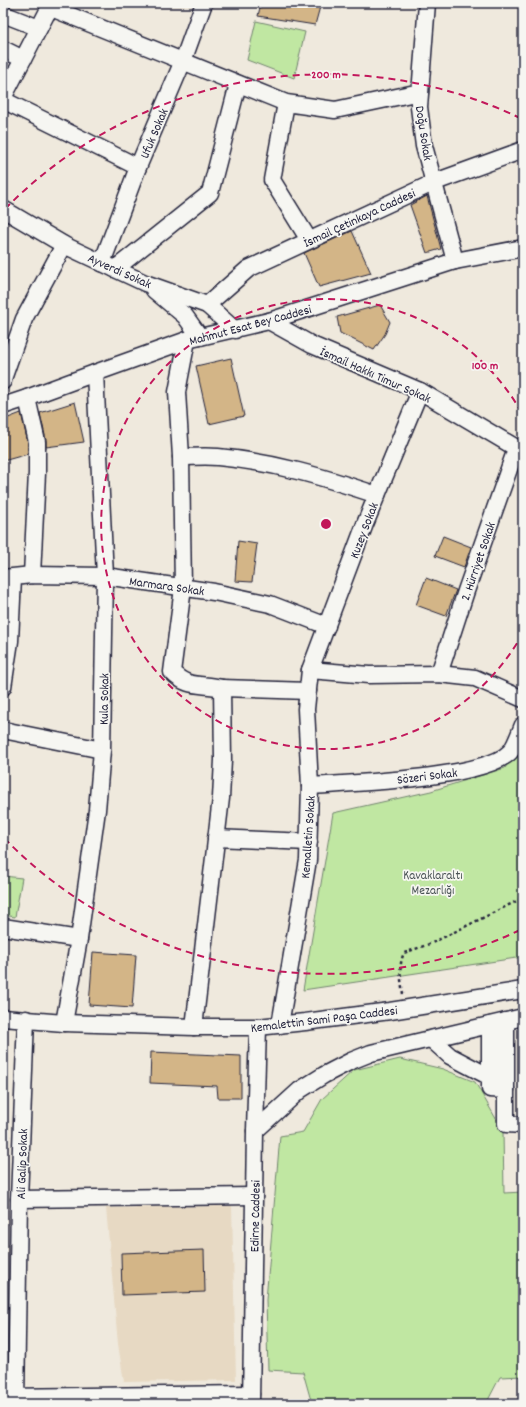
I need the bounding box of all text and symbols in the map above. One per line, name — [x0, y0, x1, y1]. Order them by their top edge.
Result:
text: 200 m — [311, 67, 341, 84]
street label: Doğu Sokak — [409, 105, 436, 162]
street label: Ufuk Sokak — [136, 106, 174, 162]
street label: İsmail Çetinkaya Caddesi — [301, 185, 420, 254]
street label: Ayverdi Sokak — [84, 250, 154, 295]
street label: Mahmut Esat Bey Caddesi — [188, 301, 314, 352]
street label: İsmail Hakkı Timur Sokak — [317, 343, 433, 409]
text: 100 m — [472, 358, 498, 375]
street label: Kuzey Sokak — [346, 500, 385, 562]
centre of rings — [319, 517, 333, 531]
street label: 2. Hürriyet Sokak — [457, 520, 502, 604]
street label: Marmara Sokak — [128, 573, 205, 602]
street label: Kula Sokak — [96, 673, 115, 725]
street label: Sözeri Sokak — [396, 764, 459, 791]
street label: Kemalletin Sokak — [297, 795, 322, 879]
park label: Kavaklaraltı Mezarlığı — [403, 867, 463, 901]
street label: Kemalettin Sami Paşa Caddesi — [250, 1002, 399, 1039]
street label: Ali Galip Sokak — [13, 1128, 34, 1200]
street label: Edirne Caddesi — [246, 1179, 267, 1252]

